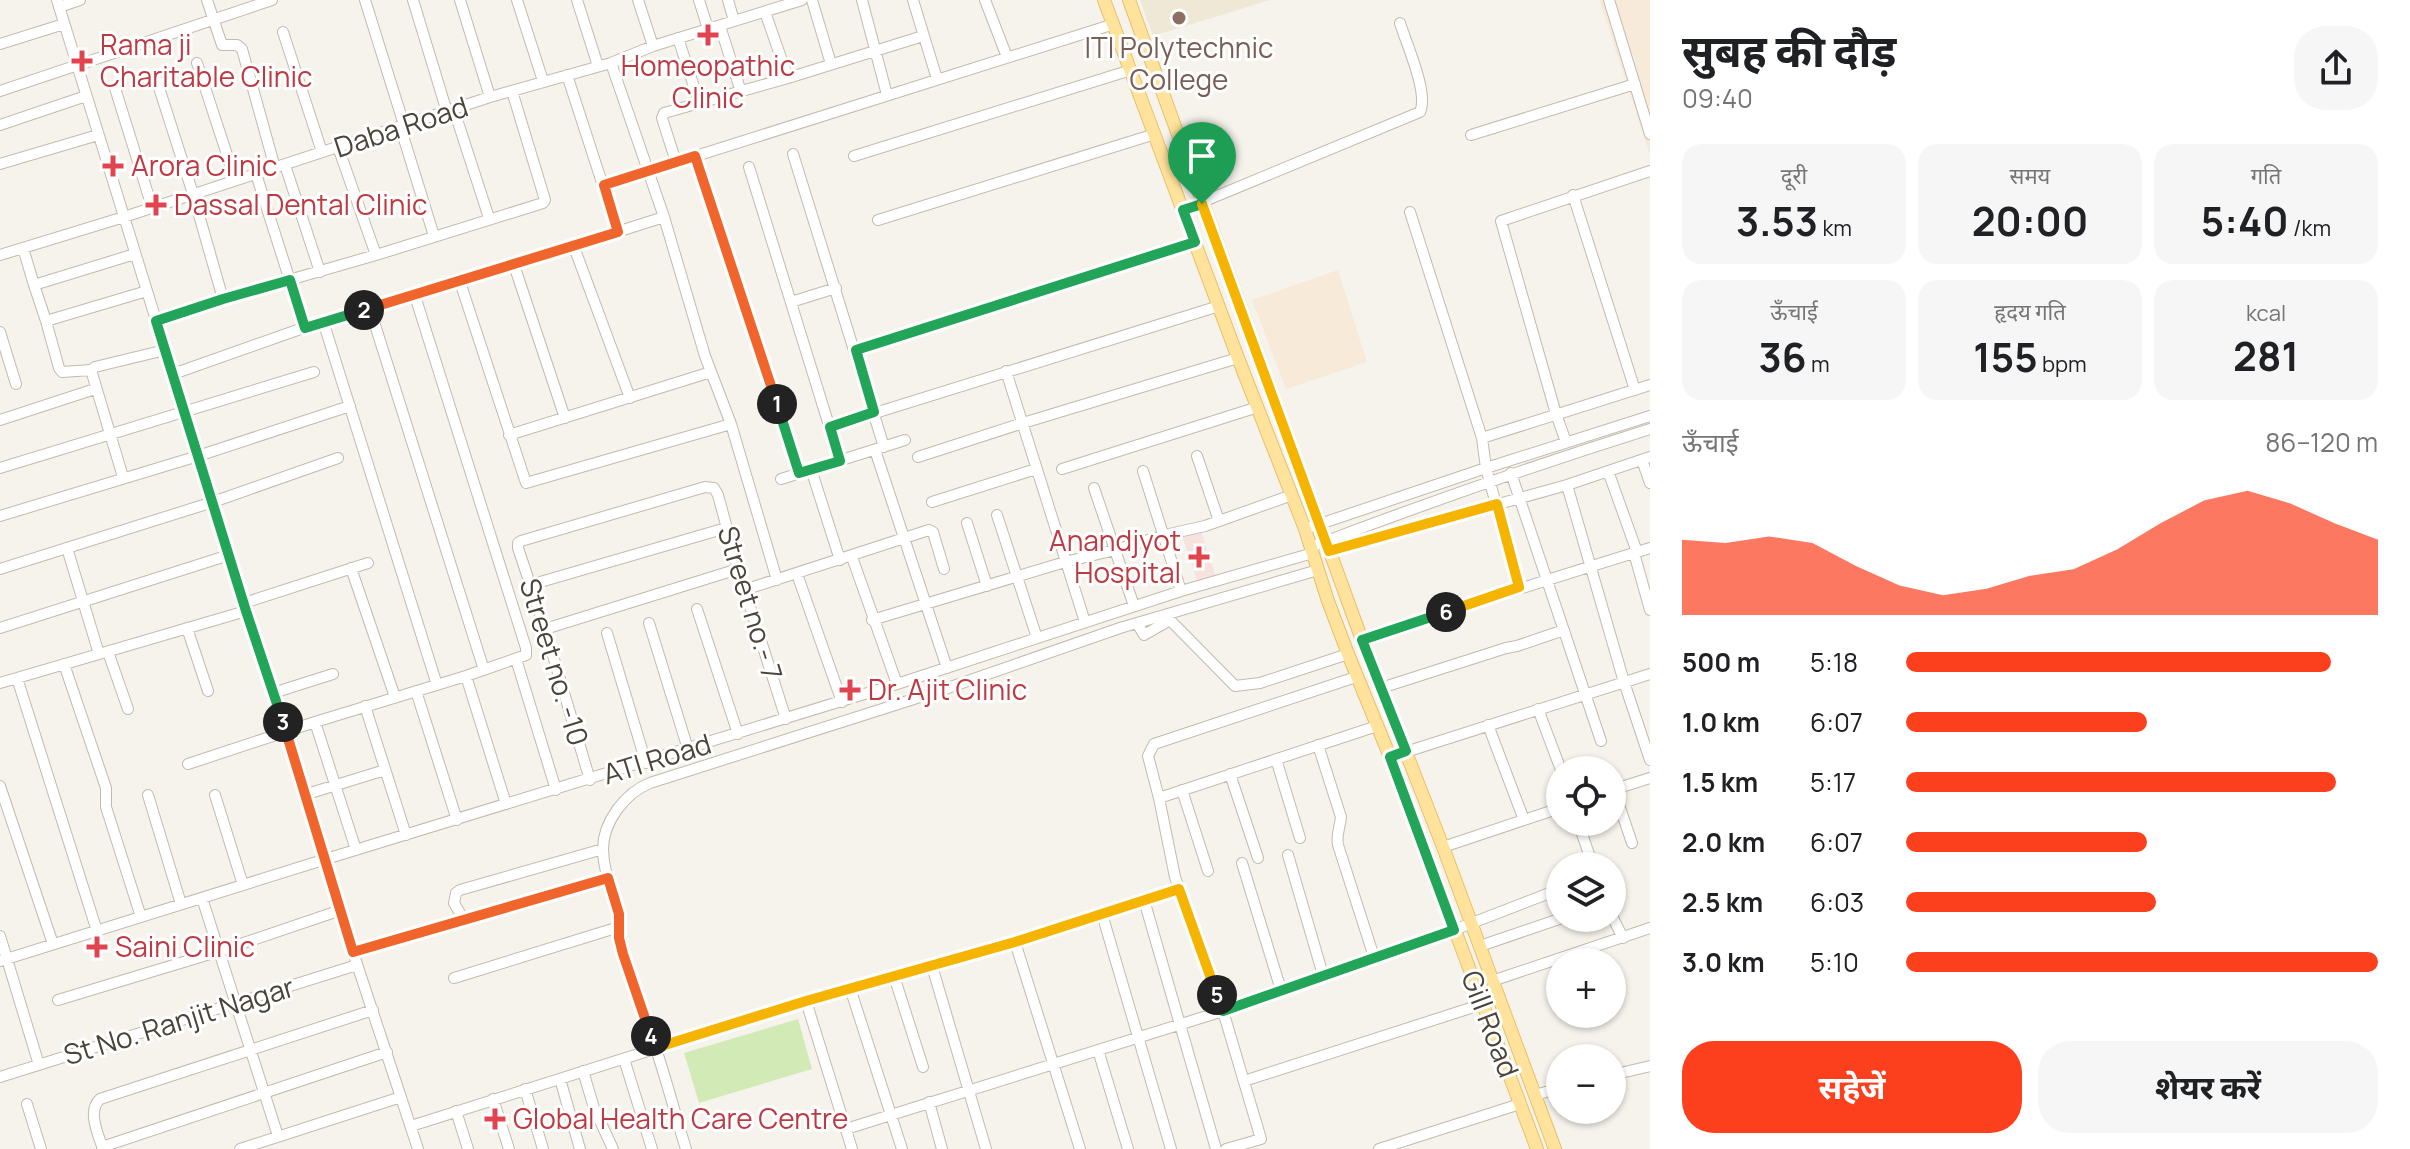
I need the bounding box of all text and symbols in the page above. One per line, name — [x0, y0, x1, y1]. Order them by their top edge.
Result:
marker: ITI Polytechnic College — [1170, 9, 1188, 27]
text: सुबह की दौड़ — [1682, 20, 1896, 80]
marker: Homeopathic Clinic — [697, 24, 719, 46]
place label: Rama ji Charitable Clinic — [100, 25, 312, 95]
button: share — [2294, 26, 2378, 110]
place label: ITI Polytechnic College — [1084, 28, 1274, 98]
place label: Homeopathic Clinic — [621, 46, 795, 116]
marker: Rama ji Charitable Clinic — [71, 50, 93, 72]
text: 09:40 — [1682, 80, 1753, 116]
street label: Daba Road — [329, 87, 472, 166]
pin — [1168, 122, 1236, 204]
icon: arrive — [1180, 134, 1224, 178]
place label: Arora Clinic — [131, 146, 278, 184]
marker: Arora Clinic — [102, 155, 124, 177]
text: दूरी — [1781, 161, 1807, 191]
text: समय — [2010, 161, 2050, 191]
text: गति — [2251, 161, 2281, 191]
place label: Dassal Dental Clinic — [174, 185, 428, 223]
text: 3.53 — [1736, 193, 1818, 248]
text: 20:00 — [1972, 193, 2088, 248]
text: 5:40 — [2201, 193, 2289, 248]
marker: Dassal Dental Clinic — [145, 194, 167, 216]
text: km — [1818, 213, 1852, 243]
text: /km — [2289, 213, 2331, 243]
pin: 2 — [344, 290, 384, 330]
text: 2 — [357, 295, 371, 325]
text: ऊँचाई — [1770, 297, 1818, 327]
text: हृदय गति — [1994, 297, 2066, 327]
text: kcal — [2246, 298, 2286, 328]
text: 281 — [2233, 328, 2299, 383]
text: 36 — [1758, 329, 1807, 384]
text: 155 — [1973, 329, 2038, 384]
text: m — [1807, 349, 1830, 379]
text: bpm — [2038, 349, 2087, 379]
pin: 1 — [757, 384, 797, 424]
text: 1 — [772, 389, 782, 419]
text: ऊँचाई — [1682, 424, 1738, 460]
text: 86–120 m — [2265, 424, 2378, 460]
street label: Street no.- 7 — [710, 521, 792, 684]
place label: Anandjyot Hospital — [1049, 521, 1181, 591]
marker: Anandjyot Hospital — [1188, 546, 1210, 568]
street label: Street no. -10 — [512, 574, 598, 750]
pin: 6 — [1426, 592, 1466, 632]
text: 6 — [1439, 597, 1453, 627]
text: 500 m — [1682, 644, 1760, 680]
text: 5:18 — [1810, 644, 1858, 680]
place label: Dr. Ajit Clinic — [868, 670, 1027, 708]
marker: Dr. Ajit Clinic — [839, 679, 861, 701]
pin: 3 — [263, 702, 303, 742]
text: 1.0 km — [1682, 704, 1760, 740]
text: 6:07 — [1810, 704, 1863, 740]
text: 3 — [277, 707, 289, 737]
street label: ATI Road — [598, 724, 715, 792]
map controls — [1546, 756, 1626, 1124]
button: locate — [1546, 756, 1626, 836]
text: 1.5 km — [1682, 764, 1758, 800]
text: 5:17 — [1810, 764, 1856, 800]
text: 2.0 km — [1682, 824, 1765, 860]
text: 6:07 — [1810, 824, 1863, 860]
button: layers — [1546, 852, 1626, 932]
text: 2.5 km — [1682, 884, 1763, 920]
text: 6:03 — [1810, 884, 1864, 920]
place label: Saini Clinic — [115, 927, 255, 965]
marker: Saini Clinic — [86, 936, 108, 958]
text: 3.0 km — [1682, 944, 1765, 980]
text: 5:10 — [1810, 944, 1859, 980]
button: + — [1546, 948, 1626, 1028]
street label: Gill Road — [1453, 965, 1529, 1082]
street label: St No. Ranjit Nagar — [59, 967, 299, 1073]
pin: 5 — [1197, 975, 1237, 1015]
text: 5 — [1211, 980, 1223, 1010]
pin: 4 — [631, 1016, 671, 1056]
text: 4 — [644, 1021, 658, 1051]
button: सहेजें — [1682, 1041, 2022, 1133]
button: शेयर करें — [2038, 1041, 2378, 1133]
button: − — [1546, 1044, 1626, 1124]
place label: Global Health Care Centre — [513, 1099, 848, 1137]
marker: Global Health Care Centre — [484, 1108, 506, 1130]

